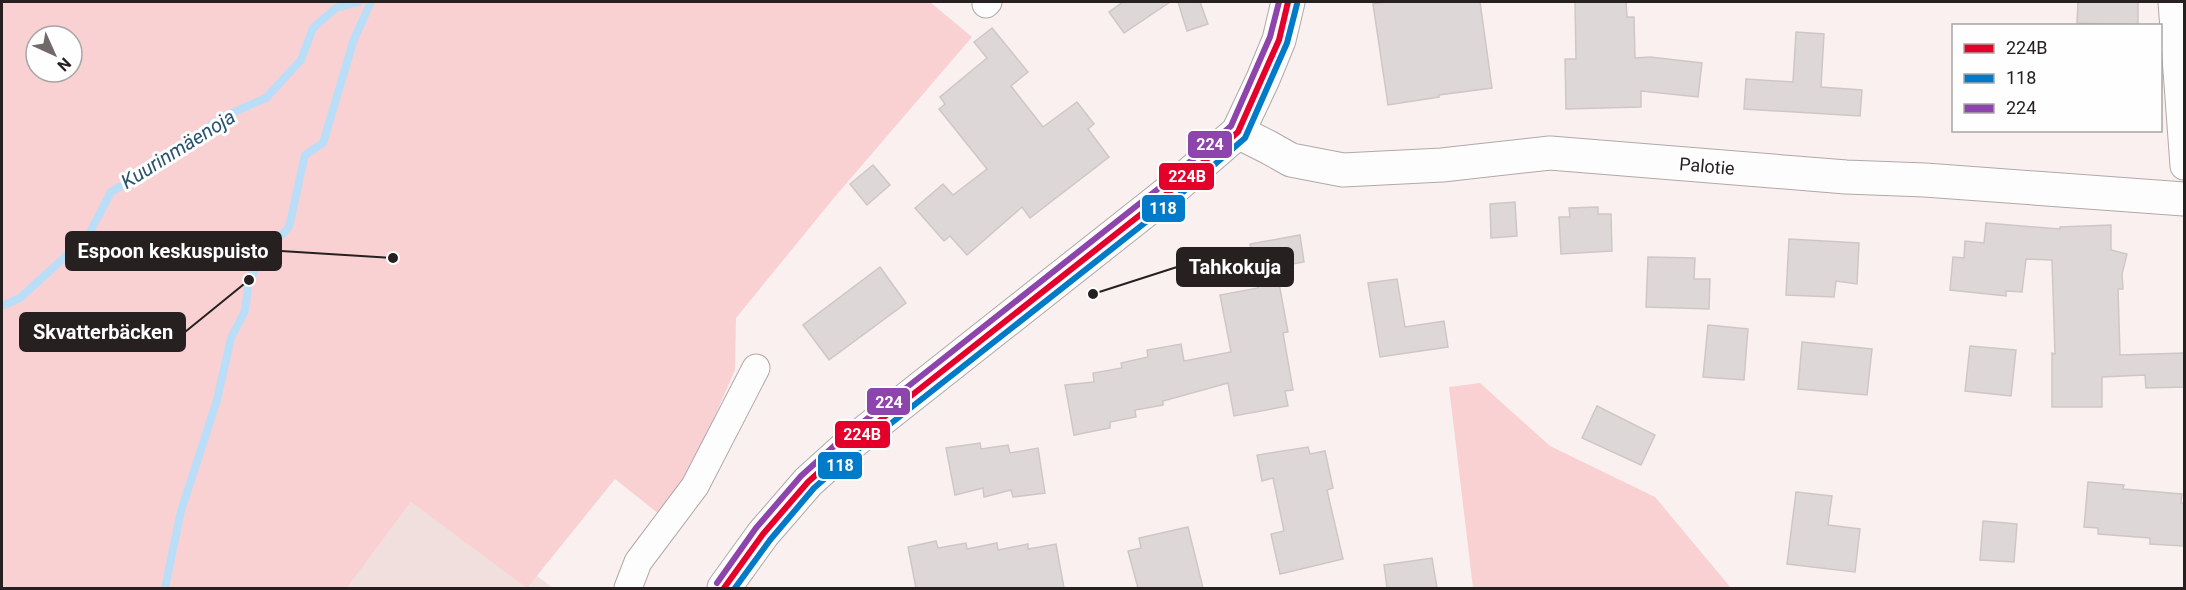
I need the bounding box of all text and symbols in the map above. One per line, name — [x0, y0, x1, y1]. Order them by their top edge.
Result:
north arrow — [24, 24, 84, 84]
legend — [1952, 24, 2162, 132]
text: 224B — [2006, 37, 2048, 58]
text: N — [54, 54, 75, 75]
text: 118 — [2006, 67, 2036, 88]
text: 224 — [2006, 97, 2036, 118]
water label: Kuurinmäenoja — [116, 104, 240, 194]
line badge: 224 — [1187, 130, 1233, 159]
text: 224 — [1196, 135, 1224, 154]
street label: Palotie — [1678, 153, 1736, 179]
line badge: 224B — [1158, 162, 1215, 191]
text: 224B — [1168, 167, 1206, 186]
line badge: 118 — [1141, 194, 1186, 223]
text: 118 — [1149, 199, 1177, 218]
callout: Espoon keskuspuisto — [66, 232, 281, 270]
text: Espoon keskuspuisto — [77, 239, 269, 263]
callout: Tahkokuja — [1177, 248, 1293, 286]
text: Tahkokuja — [1189, 255, 1282, 279]
callout: Skvatterbäcken — [20, 313, 185, 351]
text: Skvatterbäcken — [33, 320, 173, 344]
line badge: 224 — [866, 387, 911, 416]
text: 224 — [875, 393, 903, 412]
line badge: 224B — [834, 420, 891, 449]
text: 224B — [843, 425, 881, 444]
line badge: 118 — [817, 451, 863, 480]
text: 118 — [826, 456, 854, 475]

